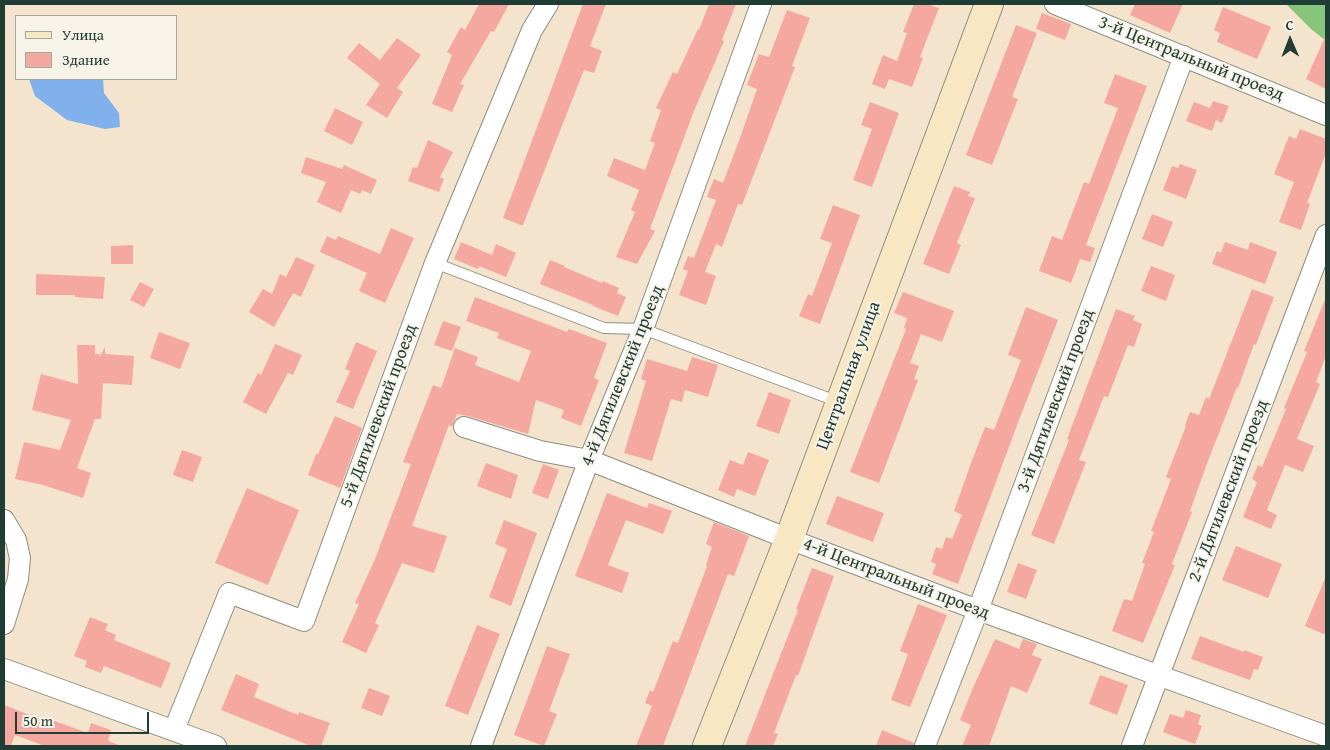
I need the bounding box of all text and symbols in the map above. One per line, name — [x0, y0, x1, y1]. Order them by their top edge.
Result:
street label: 3-й Центральный проезд — [1095, 12, 1287, 106]
legend — [15, 15, 178, 80]
north arrow — [1265, 15, 1315, 65]
text: С — [1286, 15, 1294, 35]
text: Улица — [62, 24, 104, 45]
text: Здание — [62, 49, 110, 70]
street label: 4-й Дягилевский проезд — [577, 282, 669, 470]
street label: Центральная улица — [812, 299, 886, 453]
street label: 3-й Дягилевский проезд — [1013, 306, 1099, 496]
street label: 5-й Дягилевский проезд — [336, 321, 422, 511]
street label: 2-й Дягилевский проезд — [1184, 397, 1274, 585]
street label: 4-й Центральный проезд — [800, 533, 992, 625]
scale bar — [18, 702, 151, 734]
text: 50 m — [23, 710, 53, 731]

